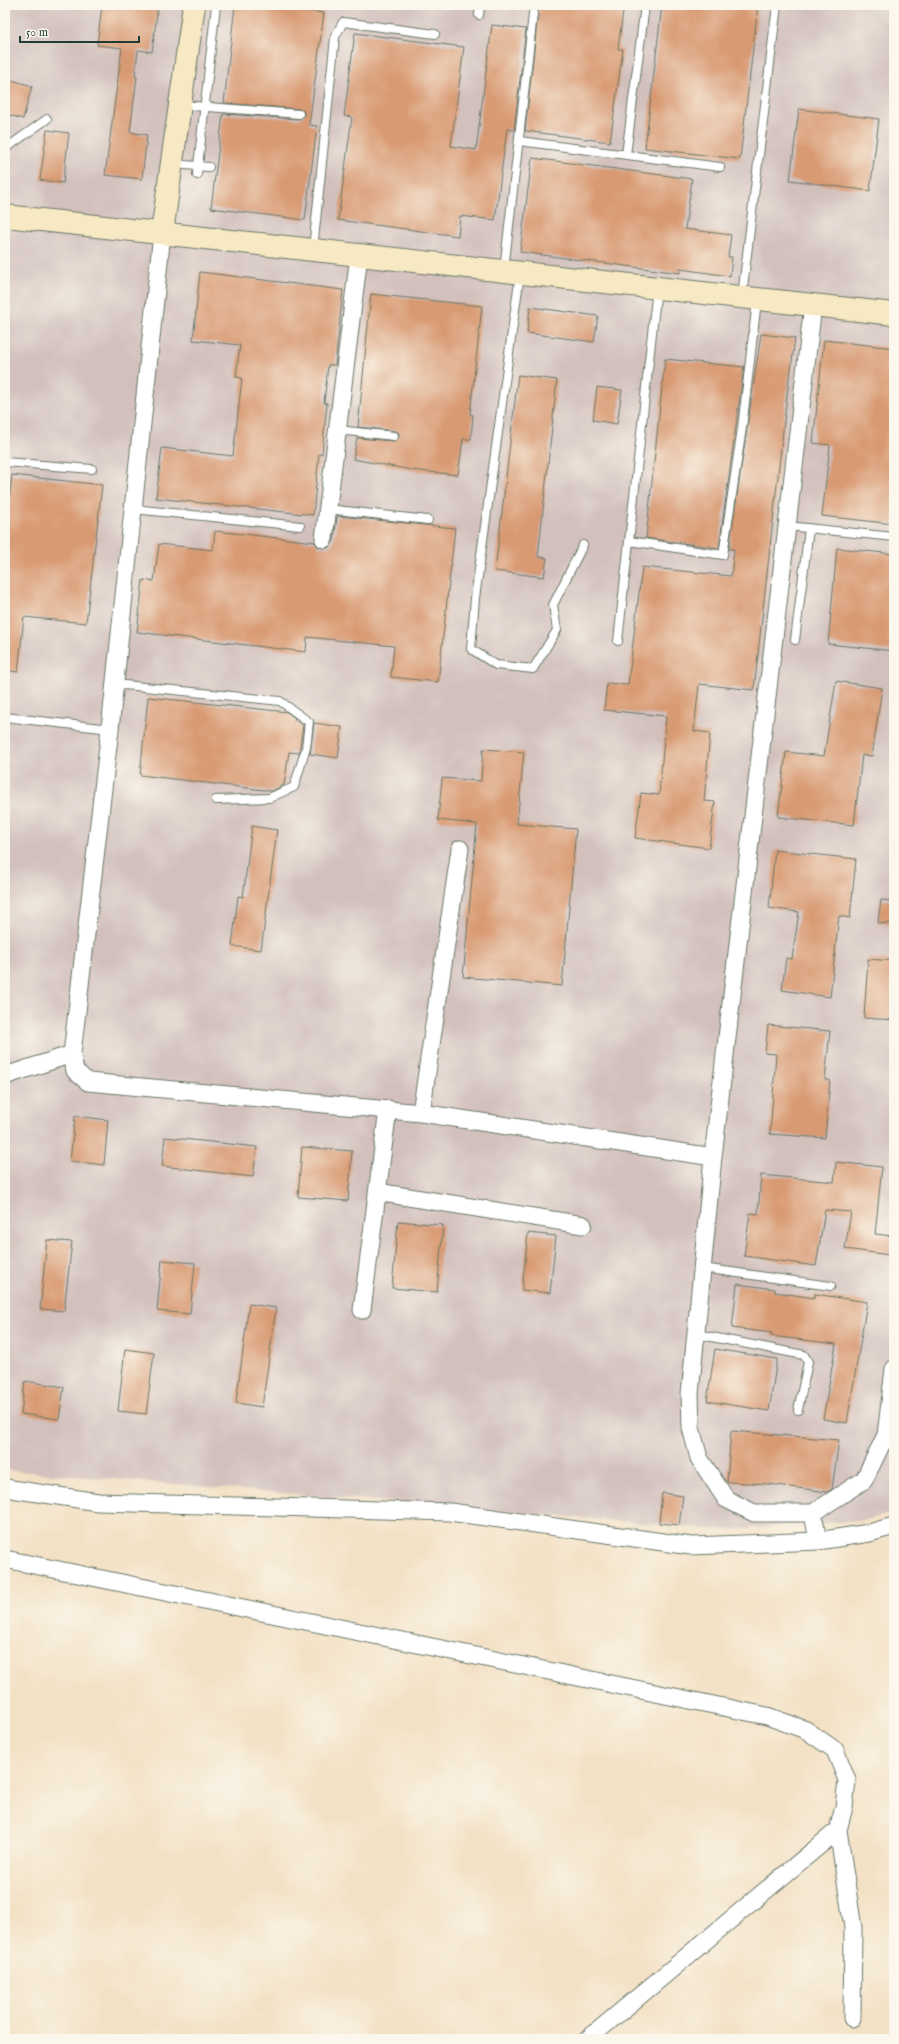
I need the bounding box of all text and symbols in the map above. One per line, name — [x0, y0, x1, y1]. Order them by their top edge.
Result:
scale bar — [20, 18, 139, 44]
text: 50 m — [26, 25, 48, 40]

